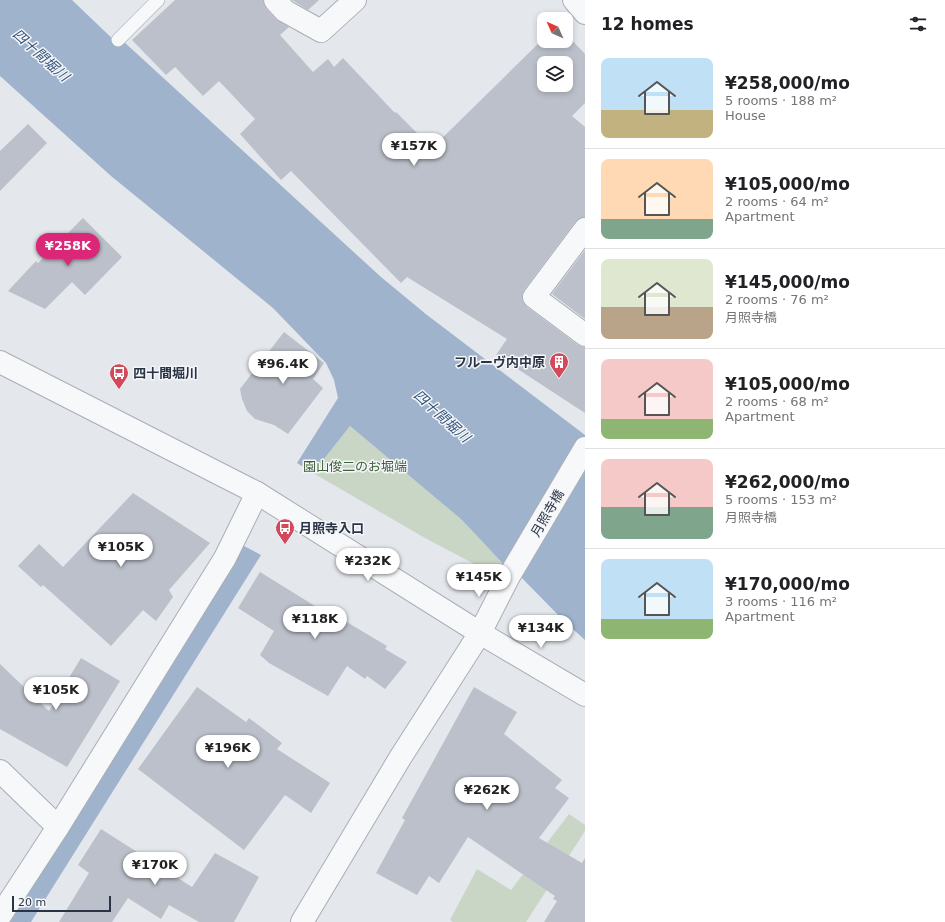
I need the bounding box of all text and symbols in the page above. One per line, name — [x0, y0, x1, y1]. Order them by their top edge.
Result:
north arrow — [537, 12, 573, 48]
map controls — [537, 12, 573, 92]
icon: filters — [907, 13, 929, 35]
text: 12 homes — [601, 14, 694, 34]
water label: 四十間堀川 — [10, 26, 74, 86]
button: layers — [537, 56, 573, 92]
text: ¥258,000/mo — [725, 73, 850, 93]
icon: home — [633, 74, 681, 122]
text: 5 rooms · 188 m² — [725, 93, 837, 108]
text: House — [725, 108, 766, 123]
pin: ¥157K — [386, 133, 442, 167]
text: ¥157K — [391, 138, 437, 153]
text: ¥105,000/mo — [725, 174, 850, 194]
icon: home — [633, 175, 681, 223]
text: 2 rooms · 64 m² — [725, 194, 829, 209]
text: Apartment — [725, 209, 795, 224]
pin: ¥258K — [40, 233, 96, 267]
text: ¥258K — [45, 238, 91, 253]
text: ¥145,000/mo — [725, 272, 850, 292]
icon: home — [633, 275, 681, 323]
text: 2 rooms · 76 m² — [725, 292, 829, 307]
text: 月照寺橋 — [725, 310, 777, 325]
pin: ¥96.4K — [250, 351, 316, 385]
building icon: フルーヴ内中原 — [548, 351, 570, 379]
place label: フルーヴ内中原 — [454, 355, 545, 370]
text: ¥96.4K — [257, 356, 309, 371]
bus stop icon: 四十間堀川 — [108, 362, 130, 390]
place label: 四十間堀川 — [133, 366, 198, 381]
text: ¥105,000/mo — [725, 374, 850, 394]
icon: home — [633, 375, 681, 423]
water label: 四十間堀川 — [411, 387, 475, 447]
text: 2 rooms · 68 m² — [725, 394, 829, 409]
text: Apartment — [725, 409, 795, 424]
park label: 園山俊二のお堀端 — [303, 459, 407, 474]
text: ¥262,000/mo — [725, 472, 850, 492]
icon: home — [633, 475, 681, 523]
street label: 月照寺橋 — [528, 487, 567, 540]
text: 5 rooms · 153 m² — [725, 492, 837, 507]
text: 月照寺橋 — [725, 510, 777, 525]
bus stop icon: 月照寺入口 — [274, 517, 296, 545]
place label: 月照寺入口 — [299, 521, 364, 536]
pin: ¥105K — [93, 534, 149, 568]
text: ¥105K — [98, 539, 144, 554]
pin: ¥232K — [340, 548, 396, 582]
text: ¥232K — [345, 553, 391, 568]
pin: ¥145K — [451, 564, 507, 598]
text: ¥145K — [456, 569, 502, 584]
text: ¥170,000/mo — [725, 574, 850, 594]
icon: home — [633, 575, 681, 623]
text: 3 rooms · 116 m² — [725, 594, 837, 609]
pin: ¥118K — [287, 606, 343, 640]
text: Apartment — [725, 609, 795, 624]
text: ¥118K — [292, 611, 338, 626]
pin: ¥134K — [513, 615, 569, 649]
text: ¥134K — [518, 620, 564, 635]
pin: ¥105K — [28, 677, 84, 711]
text: ¥105K — [33, 682, 79, 697]
pin: ¥196K — [200, 735, 256, 769]
text: ¥196K — [205, 740, 251, 755]
pin: ¥262K — [459, 777, 515, 811]
text: ¥262K — [464, 782, 510, 797]
pin: ¥170K — [127, 852, 183, 886]
text: ¥170K — [132, 857, 178, 872]
scale bar — [12, 894, 111, 913]
text: 20 m — [18, 896, 46, 909]

